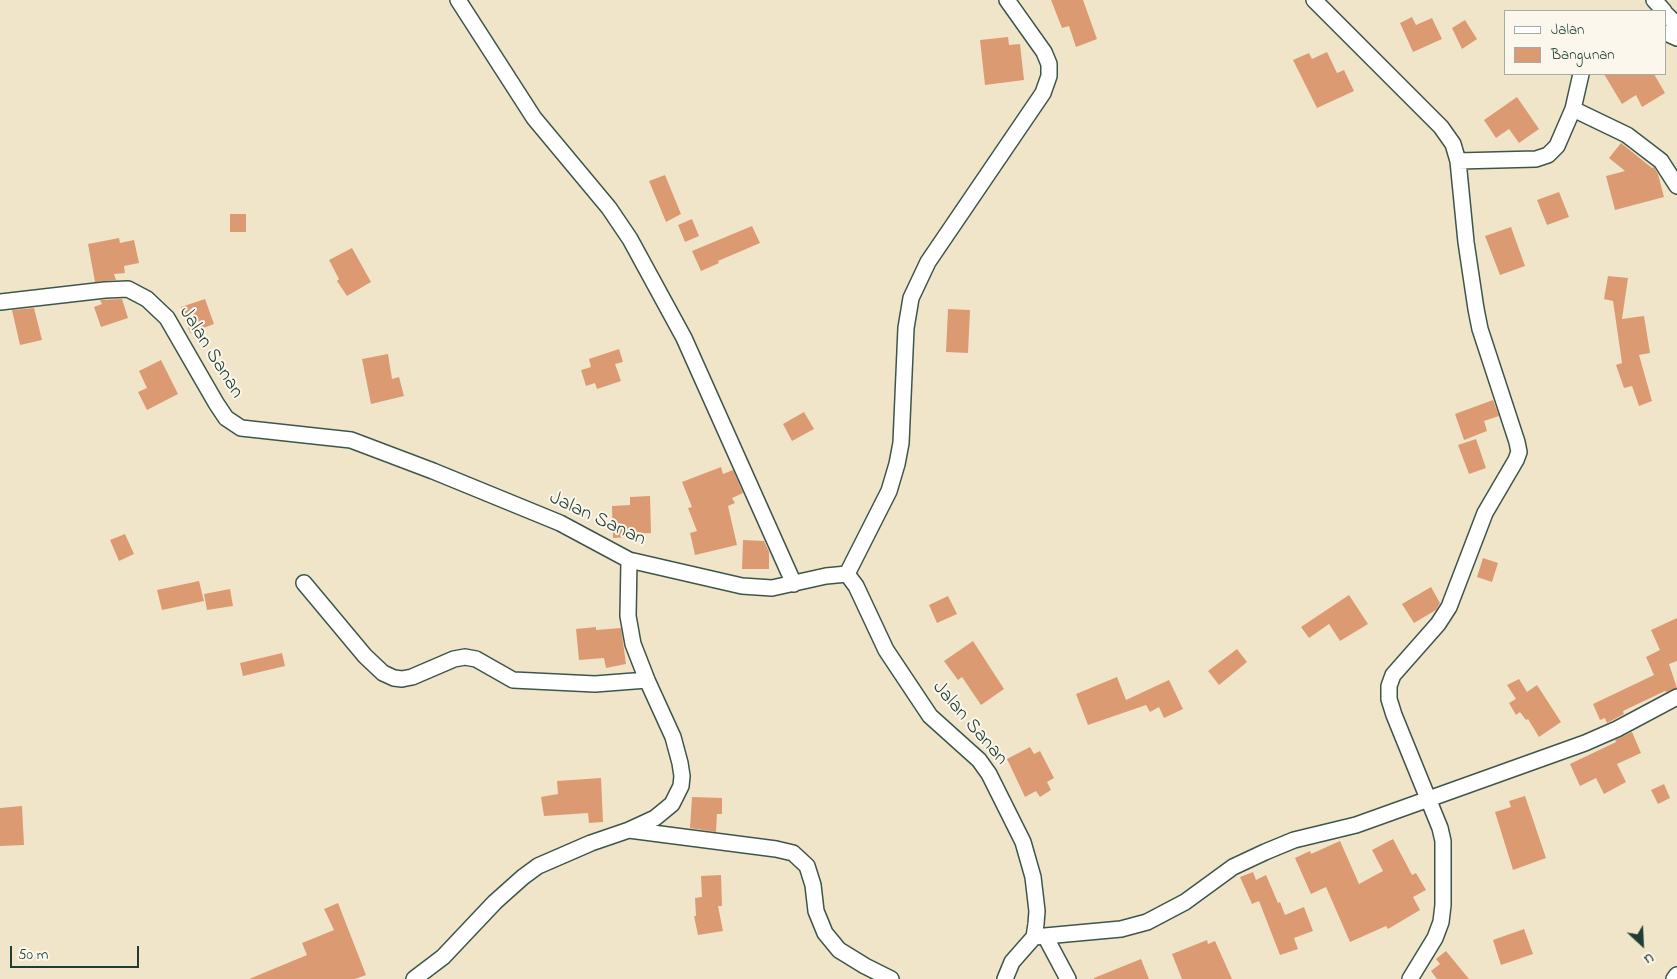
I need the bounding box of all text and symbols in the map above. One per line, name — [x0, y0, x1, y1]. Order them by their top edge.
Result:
legend — [1504, 10, 1667, 75]
text: Jalan — [1551, 19, 1584, 41]
text: Bangunan — [1551, 44, 1615, 66]
street label: Jalan Sanan — [172, 303, 248, 403]
street label: Jalan Sanan — [545, 487, 649, 553]
street label: Jalan Sanan — [926, 677, 1012, 771]
north arrow — [1617, 919, 1667, 969]
scale bar — [12, 936, 141, 968]
text: 50 m — [18, 944, 48, 966]
text: U — [1640, 947, 1657, 969]

